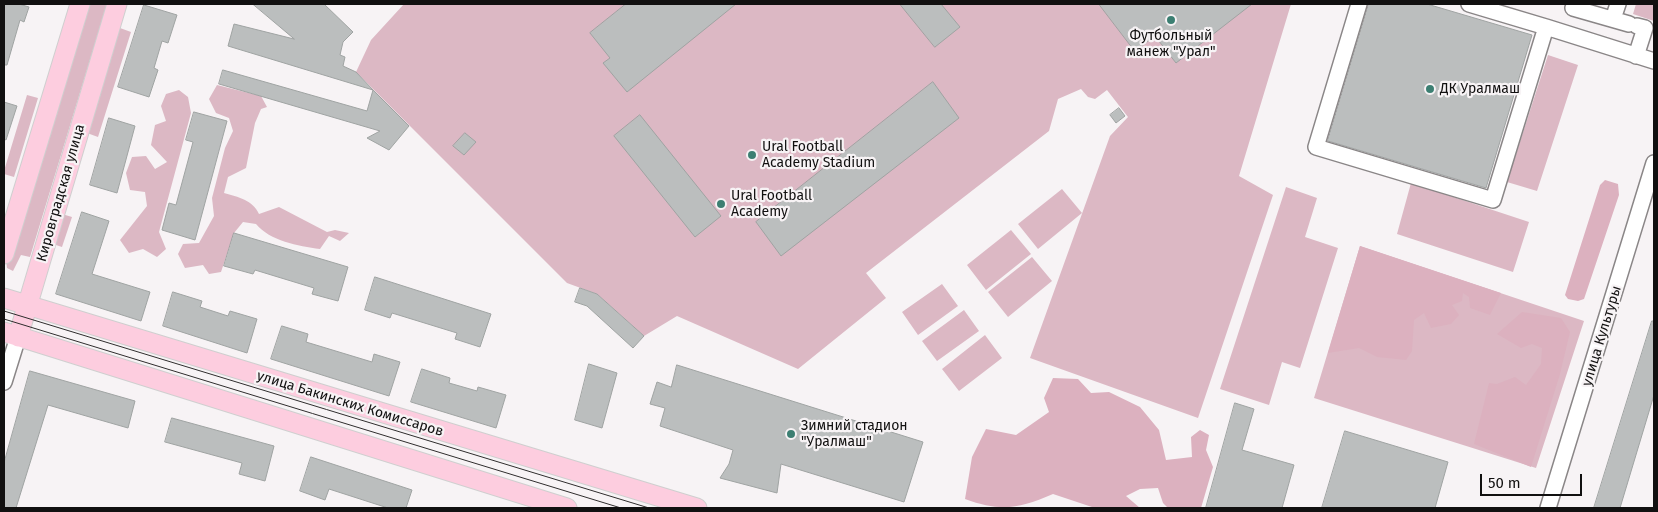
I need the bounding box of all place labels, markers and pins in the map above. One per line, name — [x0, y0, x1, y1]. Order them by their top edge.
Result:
marker: Футбольный манеж "Урал" — [1165, 14, 1177, 26]
place label: Футбольный манеж "Урал" — [1126, 28, 1216, 60]
place label: ДК Уралмаш — [1440, 81, 1520, 97]
marker: ДК Уралмаш — [1424, 83, 1436, 95]
place label: Ural Football Academy Stadium — [762, 139, 875, 172]
marker: Ural Football Academy Stadium — [746, 149, 758, 161]
place label: Ural Football Academy — [731, 188, 812, 220]
marker: Ural Football Academy — [715, 198, 727, 210]
place label: Зимний стадион "Уралмаш" — [801, 418, 908, 451]
marker: Зимний стадион "Уралмаш" — [785, 428, 797, 440]

